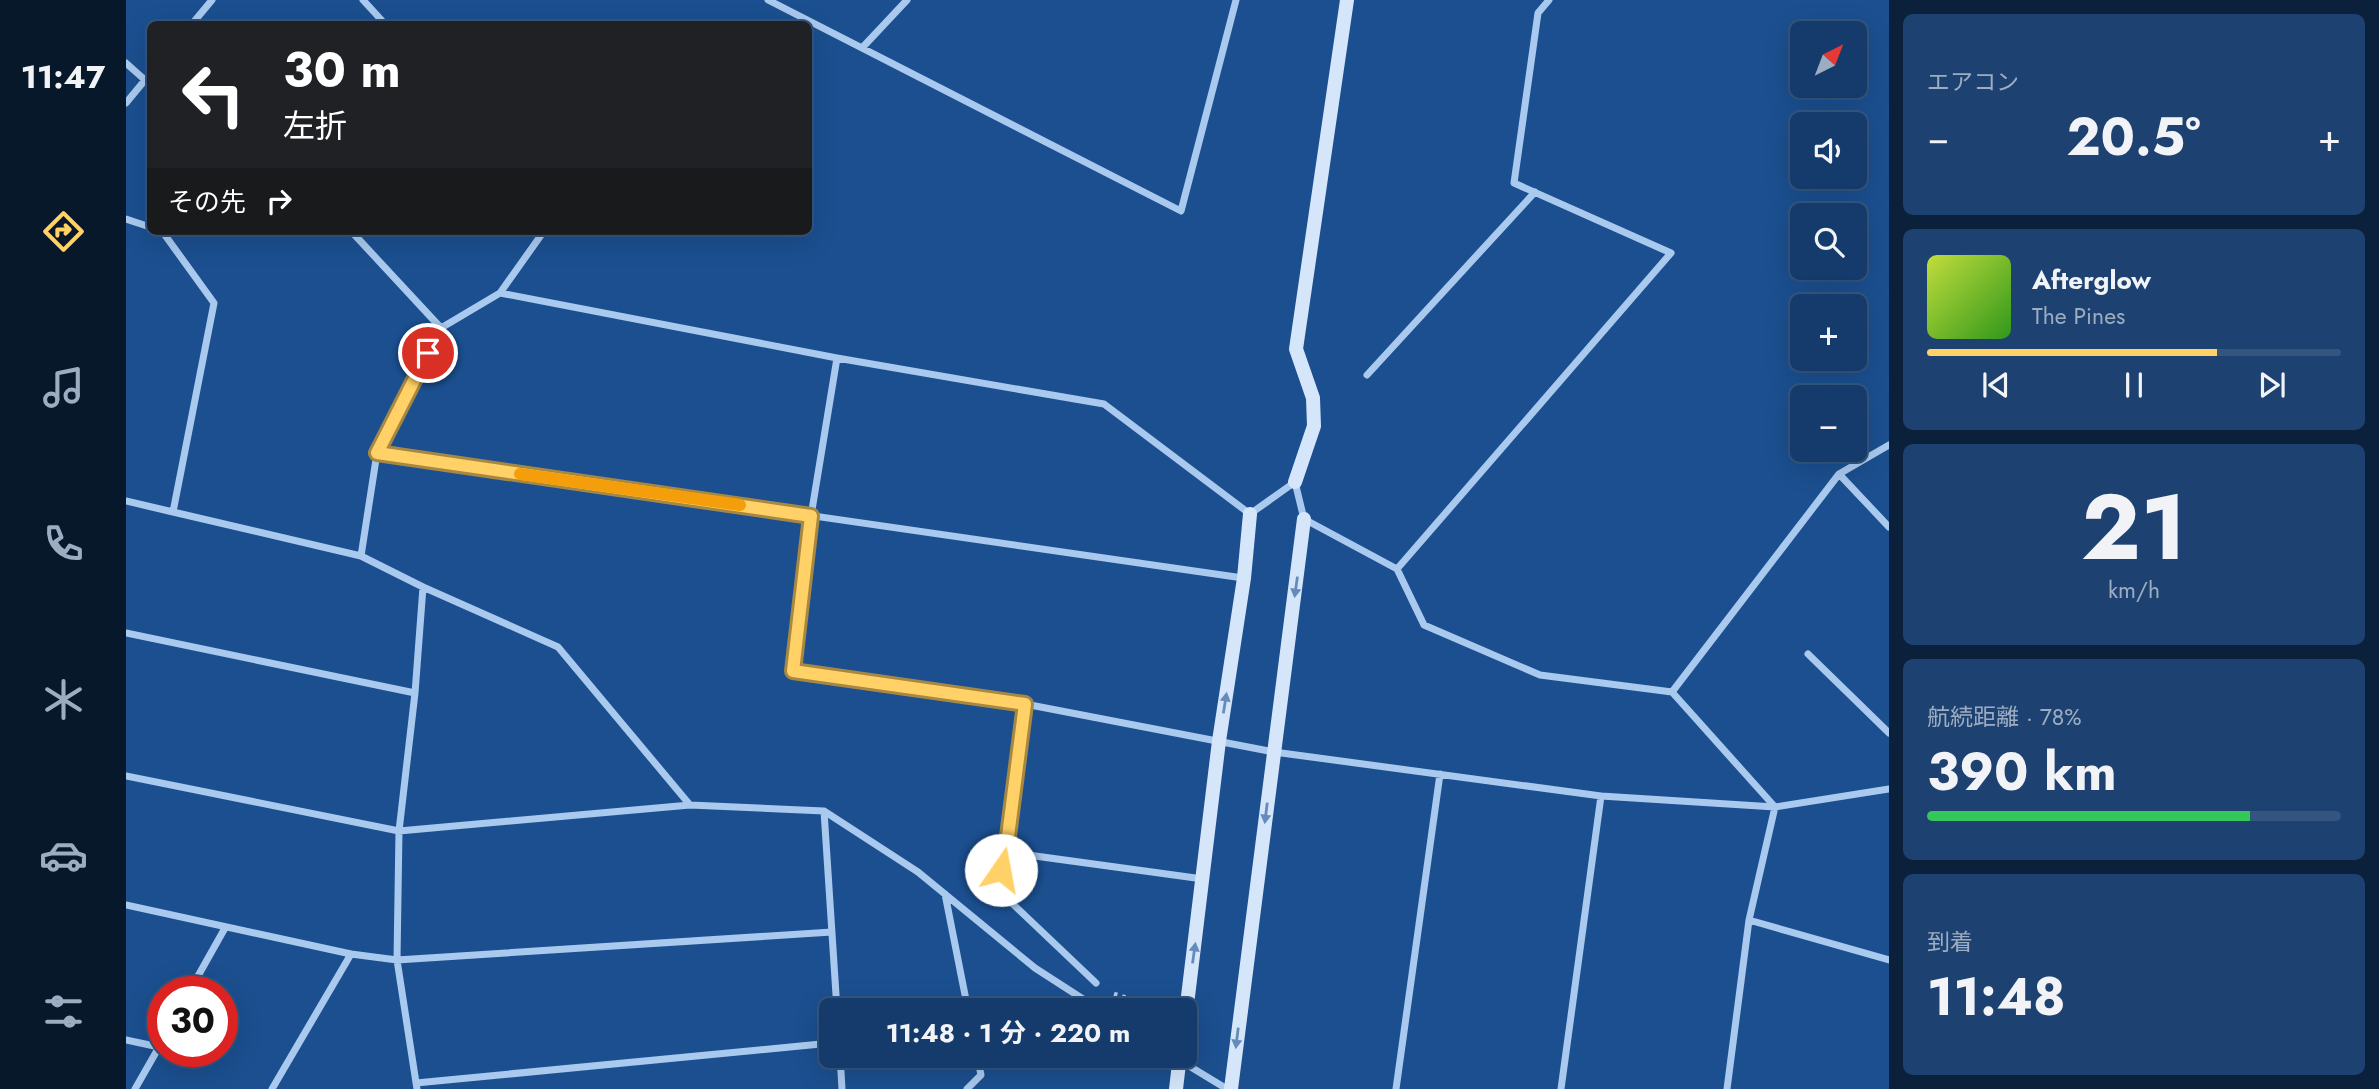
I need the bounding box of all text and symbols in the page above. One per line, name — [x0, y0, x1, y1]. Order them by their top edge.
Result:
north arrow — [1790, 21, 1867, 98]
map controls — [1790, 21, 1867, 462]
text: 30 m — [283, 35, 401, 105]
icon: left — [168, 49, 259, 140]
text: 11:47 — [21, 54, 105, 100]
text: エアコン — [1927, 65, 2019, 99]
text: 20.5° — [2066, 99, 2201, 175]
text: 左折 — [283, 103, 347, 149]
text: − — [1927, 110, 1949, 165]
text: + — [2318, 110, 2341, 165]
button: sound — [1790, 112, 1867, 189]
icon: right — [260, 182, 298, 220]
text: その先 — [168, 183, 246, 221]
button: search — [1790, 203, 1867, 280]
icon: directions — [39, 207, 88, 256]
text: Afterglow — [2032, 261, 2151, 299]
button: + — [1790, 294, 1867, 371]
text: The Pines — [2032, 299, 2125, 333]
pin — [398, 323, 458, 383]
icon: arrive — [409, 334, 447, 372]
icon: music — [39, 363, 88, 412]
icon: previous — [1977, 366, 2015, 404]
icon: pause — [2115, 366, 2153, 404]
icon: next — [2253, 366, 2291, 404]
button: − — [1790, 385, 1867, 462]
text: 21 — [2081, 462, 2187, 593]
icon: phone — [39, 519, 88, 568]
text: km/h — [2108, 573, 2160, 607]
one-way arrow — [1290, 576, 1301, 598]
icon: climate — [39, 675, 88, 724]
one-way arrow — [1220, 692, 1231, 714]
text: 航続距離 · 78% — [1927, 700, 2082, 734]
text: 390 km — [1927, 734, 2117, 810]
one-way arrow — [1260, 802, 1271, 824]
icon: car — [39, 831, 88, 880]
position arrow — [964, 833, 1038, 907]
text: 到着 — [1927, 925, 1973, 959]
one-way arrow — [1188, 942, 1199, 964]
text: 11:48 — [1927, 959, 2066, 1035]
speed limit sign: 30 — [147, 976, 238, 1067]
icon: filters — [39, 987, 88, 1036]
text: 11:48 · 1 分 · 220 m — [886, 1014, 1130, 1052]
one-way arrow — [1232, 1027, 1243, 1049]

